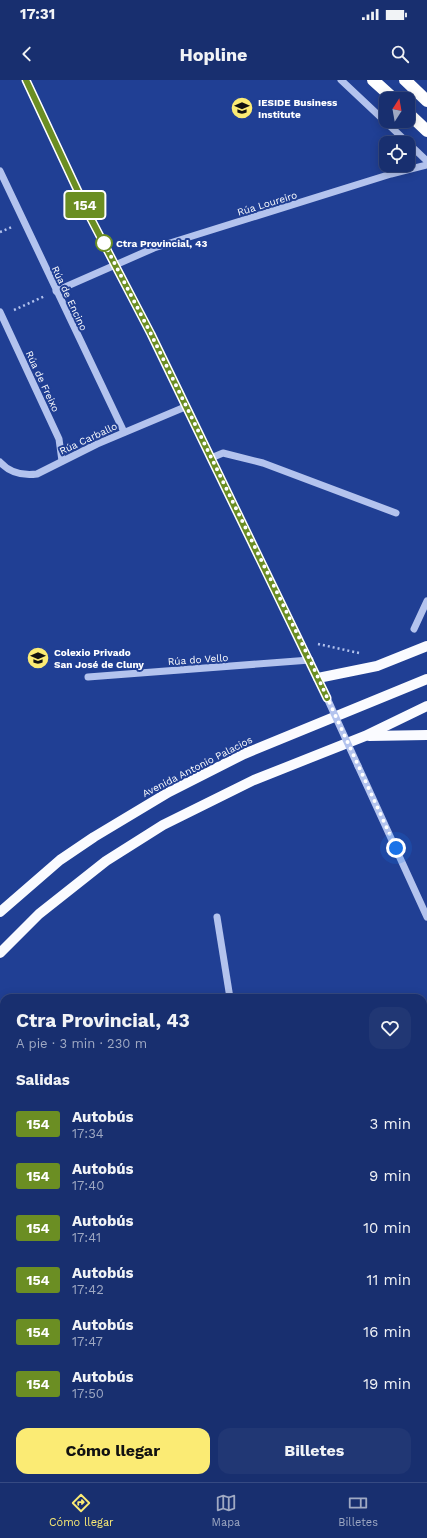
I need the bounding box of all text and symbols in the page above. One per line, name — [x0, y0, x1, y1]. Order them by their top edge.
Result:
text: 17:31 — [20, 5, 55, 23]
icon: back — [16, 43, 38, 65]
icon: search — [389, 43, 411, 65]
text: Hopline — [179, 44, 248, 65]
north arrow — [379, 92, 415, 128]
map controls — [379, 92, 415, 172]
school or university icon: IESIDE Business Institute — [229, 95, 255, 121]
place label: IESIDE Business Institute — [258, 97, 338, 120]
button: locate — [379, 136, 415, 172]
street label: Rúa Loureiro — [236, 189, 298, 218]
line badge: 154 — [62, 192, 108, 218]
text: 154 — [73, 197, 97, 213]
marker: Ctra Provincial, 43 — [95, 234, 113, 252]
place label: Ctra Provincial, 43 — [116, 238, 208, 249]
street label: Rúa de Encino — [50, 264, 89, 332]
street label: Rúa de Freixo — [24, 349, 62, 414]
street label: Rúa Carballo — [58, 420, 119, 457]
school or university icon: Colexio Privado San José de Cluny — [25, 645, 51, 671]
place label: Colexio Privado San José de Cluny — [54, 647, 144, 670]
street label: Rúa do Vello — [167, 652, 229, 667]
street label: Avenida Antonio Palacios — [140, 734, 254, 799]
your location — [386, 838, 406, 858]
button: heart — [369, 1007, 411, 1049]
text: Ctra Provincial, 43 — [16, 1009, 190, 1032]
text: A pie · 3 min · 230 m — [16, 1036, 147, 1051]
text: Salidas — [16, 1071, 70, 1089]
text: Autobús — [72, 1108, 134, 1126]
text: 3 min — [370, 1115, 411, 1133]
text: 154 — [26, 1116, 50, 1132]
text: 17:34 — [72, 1126, 104, 1141]
text: Autobús — [72, 1160, 134, 1178]
text: 9 min — [369, 1167, 411, 1185]
text: 154 — [26, 1168, 50, 1184]
text: 17:40 — [72, 1178, 104, 1193]
text: Autobús — [72, 1212, 134, 1230]
text: 10 min — [363, 1219, 411, 1237]
text: 154 — [26, 1220, 50, 1236]
text: 17:41 — [72, 1230, 101, 1245]
text: Autobús — [72, 1264, 134, 1282]
text: 11 min — [367, 1271, 411, 1289]
text: 154 — [26, 1272, 50, 1288]
text: 17:42 — [72, 1282, 104, 1297]
text: Autobús — [72, 1316, 134, 1334]
text: 16 min — [363, 1323, 411, 1341]
text: 154 — [26, 1324, 50, 1340]
text: 17:47 — [72, 1334, 103, 1349]
text: Autobús — [72, 1368, 134, 1386]
text: 19 min — [363, 1375, 411, 1393]
text: 154 — [26, 1376, 50, 1392]
text: 17:50 — [72, 1386, 104, 1401]
button: Cómo llegar — [16, 1428, 210, 1474]
button: Billetes — [218, 1428, 411, 1474]
tab: Cómo llegar — [49, 1492, 114, 1529]
tab: Mapa — [212, 1492, 240, 1529]
tab: Billetes — [338, 1492, 378, 1529]

